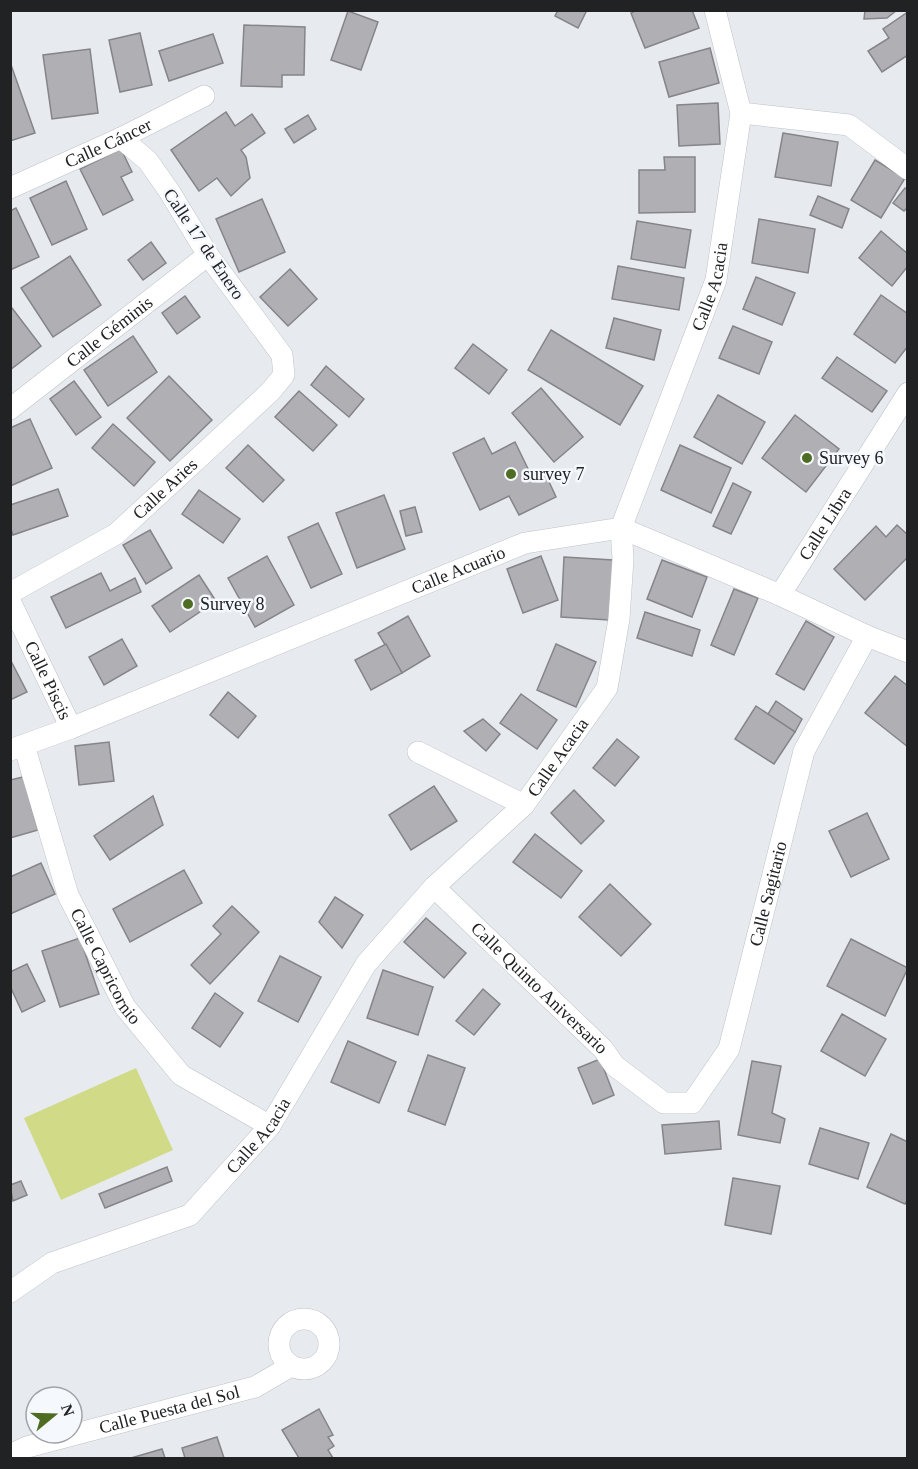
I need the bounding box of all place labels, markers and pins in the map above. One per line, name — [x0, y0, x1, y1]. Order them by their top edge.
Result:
place label: Survey 6 — [819, 448, 884, 468]
marker: Survey 6 — [800, 451, 814, 465]
place label: survey 7 — [523, 464, 585, 484]
marker: survey 7 — [504, 467, 518, 481]
place label: Survey 8 — [200, 594, 265, 614]
marker: Survey 8 — [181, 597, 195, 611]

